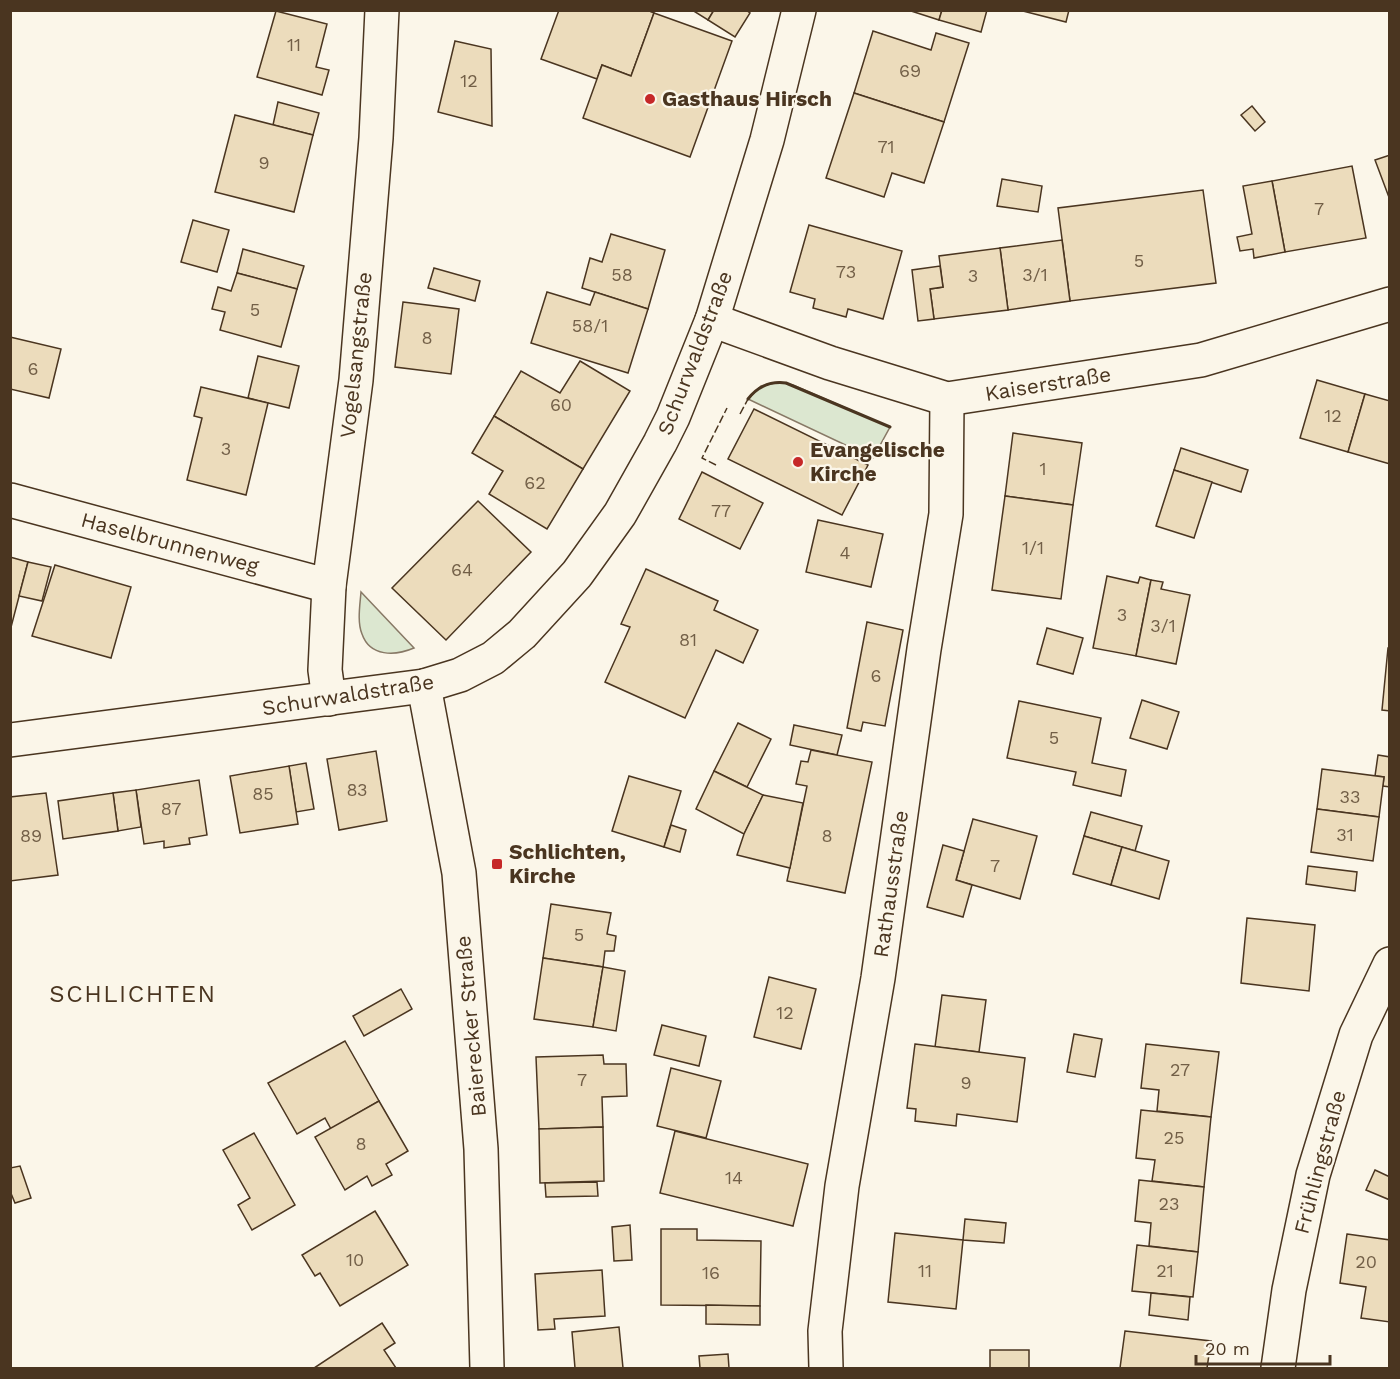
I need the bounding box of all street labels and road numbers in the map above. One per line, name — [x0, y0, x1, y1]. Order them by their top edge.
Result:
street label: Schurwaldstraße — [652, 267, 737, 438]
street label: Vogelsangstraße — [334, 271, 377, 439]
street label: Kaiserstraße — [983, 361, 1113, 406]
street label: Haselbrunnenweg — [79, 507, 263, 578]
street label: Schurwaldstraße — [260, 669, 436, 720]
street label: Rathausstraße — [868, 809, 913, 959]
street label: Baierecker Straße — [450, 934, 491, 1118]
street label: Frühlingstraße — [1288, 1087, 1351, 1236]

